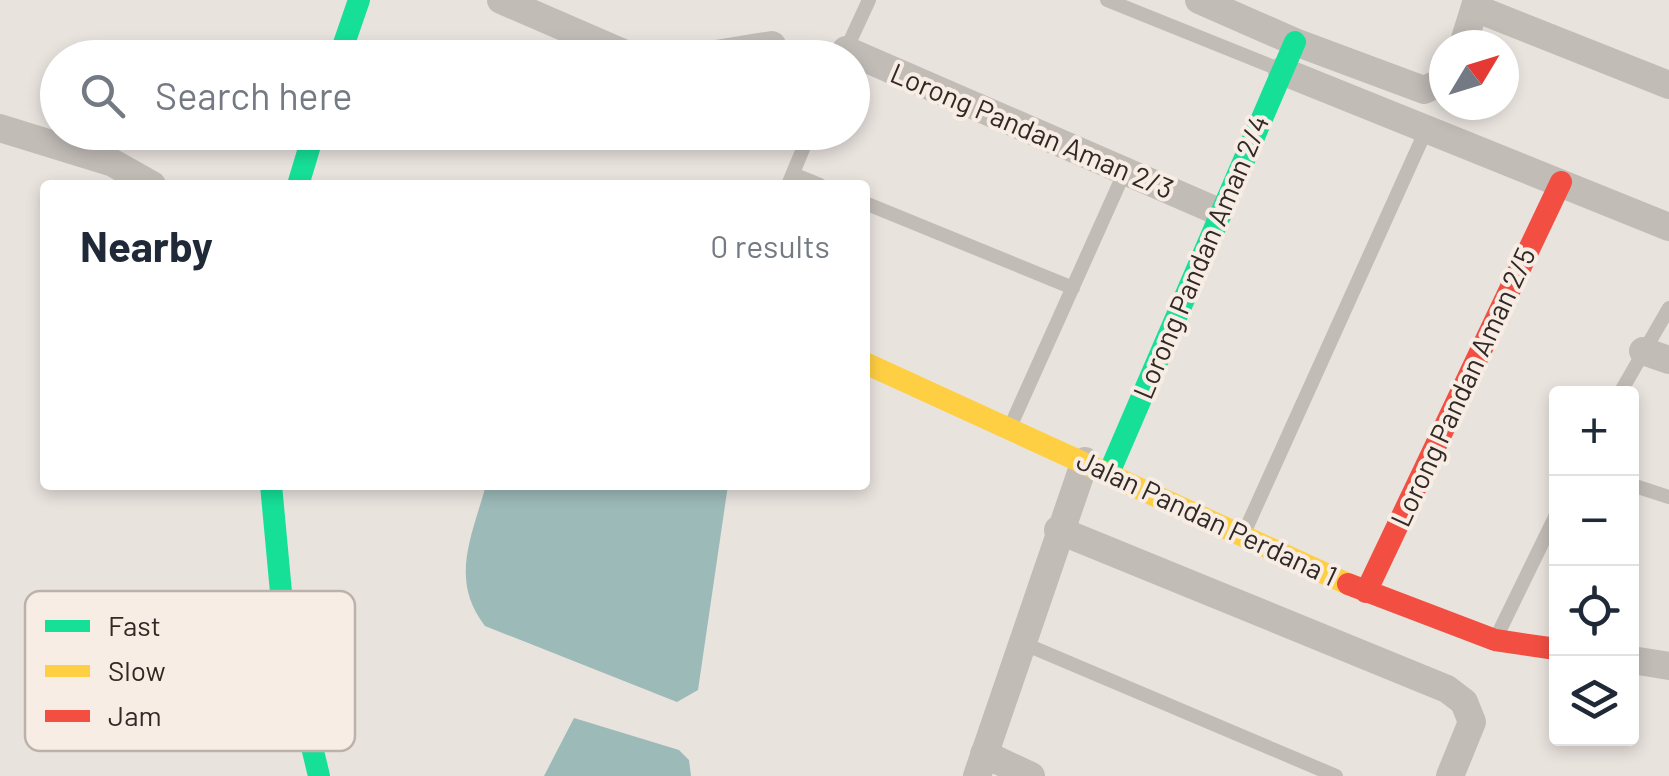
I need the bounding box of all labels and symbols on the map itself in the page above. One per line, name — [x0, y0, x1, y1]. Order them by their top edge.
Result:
north arrow — [1429, 30, 1519, 120]
street label: Lorong Pandan Aman 2/3 — [886, 55, 1179, 205]
street label: Lorong Pandan Aman 2/4 — [1125, 110, 1275, 404]
street label: Lorong Pandan Aman 2/5 — [1382, 242, 1542, 531]
street label: Jalan Pandan Perdana 1 — [1072, 442, 1343, 592]
legend — [25, 591, 355, 751]
text: Fast — [108, 608, 161, 642]
text: Slow — [108, 653, 166, 687]
text: Jam — [108, 698, 162, 732]

